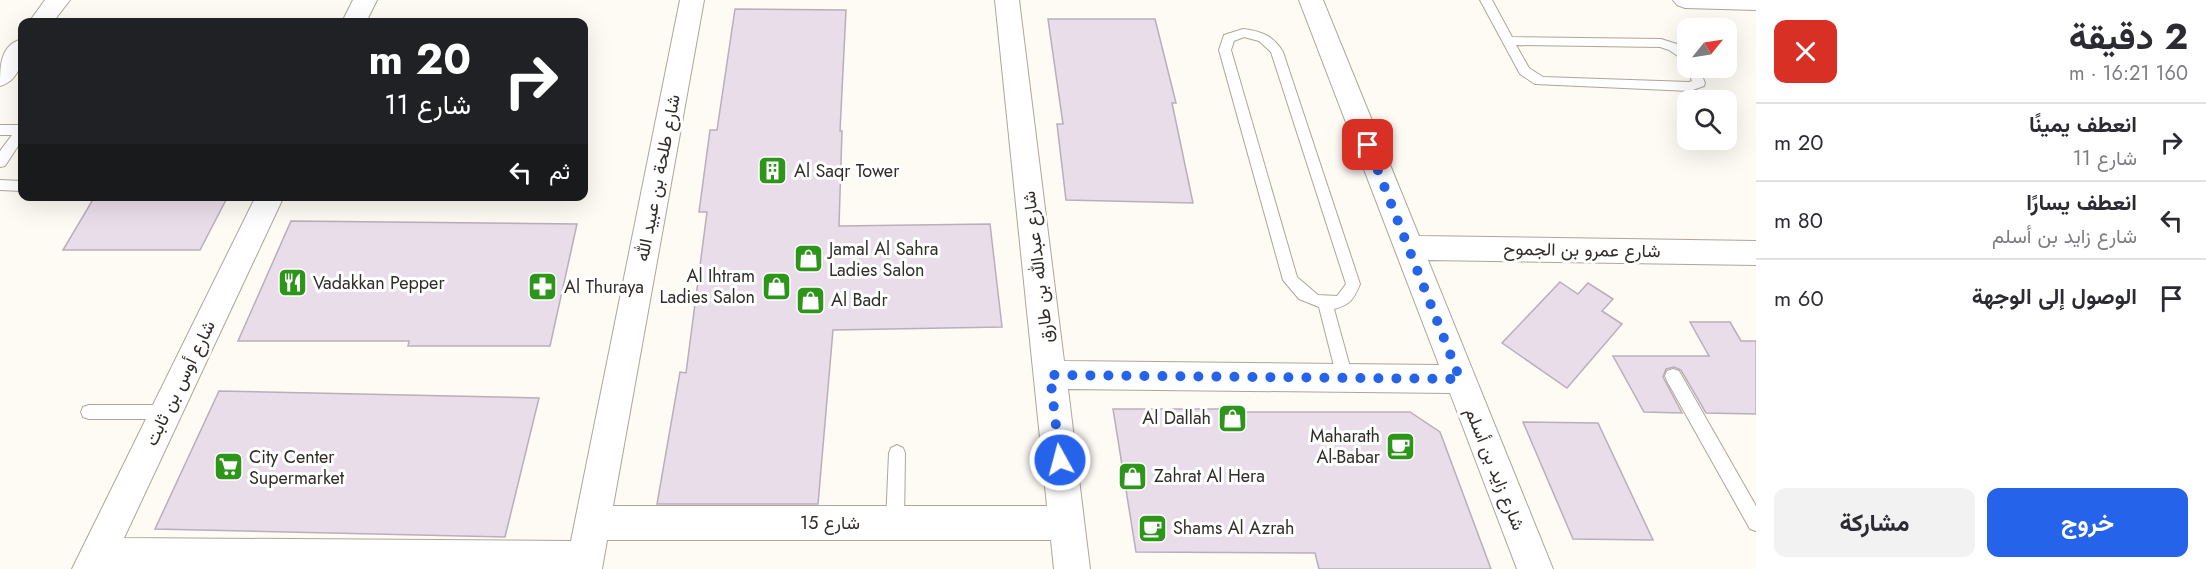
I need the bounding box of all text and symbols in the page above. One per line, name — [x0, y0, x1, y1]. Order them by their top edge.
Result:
text: 2 دقيقة — [2069, 10, 2188, 62]
north arrow — [1677, 18, 1737, 78]
map controls — [1677, 18, 1737, 150]
button: close — [1774, 20, 1837, 83]
text: 20 m — [369, 29, 471, 90]
icon: right — [492, 42, 570, 120]
text: 160 m · 16:21 — [2069, 59, 2188, 88]
text: شارع 11 — [384, 85, 471, 124]
button: search — [1677, 90, 1737, 150]
street label: شارع طلحة بن عبيد الله — [629, 92, 687, 264]
text: انعطف يمينًا — [2029, 108, 2137, 140]
pin — [1342, 119, 1393, 170]
text: 20 m — [1774, 126, 1824, 158]
icon: right — [2155, 126, 2188, 159]
icon: arrive — [1351, 128, 1384, 161]
text: شارع 11 — [2073, 144, 2137, 173]
text: ثم — [549, 155, 570, 187]
building icon: Al Saqr Tower — [757, 155, 789, 187]
icon: left — [504, 156, 537, 189]
place label: Al Saqr Tower — [794, 158, 900, 184]
text: انعطف يسارًا — [2026, 186, 2137, 218]
street label: شارع عبدالله بن طارق — [1016, 189, 1060, 345]
text: 80 m — [1774, 204, 1823, 236]
icon: left — [2155, 204, 2188, 237]
text: شارع زايد بن أسلم — [1992, 222, 2137, 251]
place label: Jamal Al Sahra Ladies Salon — [827, 236, 938, 283]
street label: شارع عمرو بن الجموح — [1503, 236, 1661, 264]
shop icon: Jamal Al Sahra Ladies Salon — [792, 243, 824, 275]
place label: Al Ihtram Ladies Salon — [659, 263, 755, 310]
restaurant icon: Vadakkan Pepper — [276, 267, 308, 299]
place label: Vadakkan Pepper — [313, 270, 445, 296]
shop icon: Al Ihtram Ladies Salon — [760, 270, 792, 302]
pharmacy icon: Al Thuraya — [527, 271, 559, 303]
place label: Al Thuraya — [564, 274, 644, 300]
text: الوصول إلى الوجهة — [1972, 280, 2137, 312]
text: 60 m — [1774, 282, 1824, 314]
icon: arrive — [2155, 282, 2188, 315]
shop icon: Al Badr — [794, 284, 826, 316]
place label: Al Badr — [831, 287, 888, 313]
street label: شارع أوس بن ثابت — [138, 316, 222, 450]
shop icon: Al Dallah — [1216, 402, 1248, 434]
street label: شارع زايد بن أسلم — [1459, 404, 1531, 534]
place label: Al Dallah — [1142, 405, 1211, 431]
place label: Maharath Al-Babar — [1310, 423, 1381, 470]
position arrow — [1028, 428, 1092, 492]
cafe icon: Maharath Al-Babar — [1385, 430, 1417, 462]
place label: City Center Supermarket — [249, 444, 345, 491]
supermarket icon: City Center Supermarket — [212, 451, 244, 483]
shop icon: Zahrat Al Hera — [1117, 460, 1149, 492]
place label: Zahrat Al Hera — [1154, 463, 1265, 489]
button: مشاركة — [1774, 488, 1975, 557]
button: خروج — [1987, 488, 2188, 557]
street label: شارع 15 — [800, 510, 860, 536]
cafe icon: Shams Al Azrah — [1136, 512, 1168, 544]
place label: Shams Al Azrah — [1173, 515, 1294, 541]

